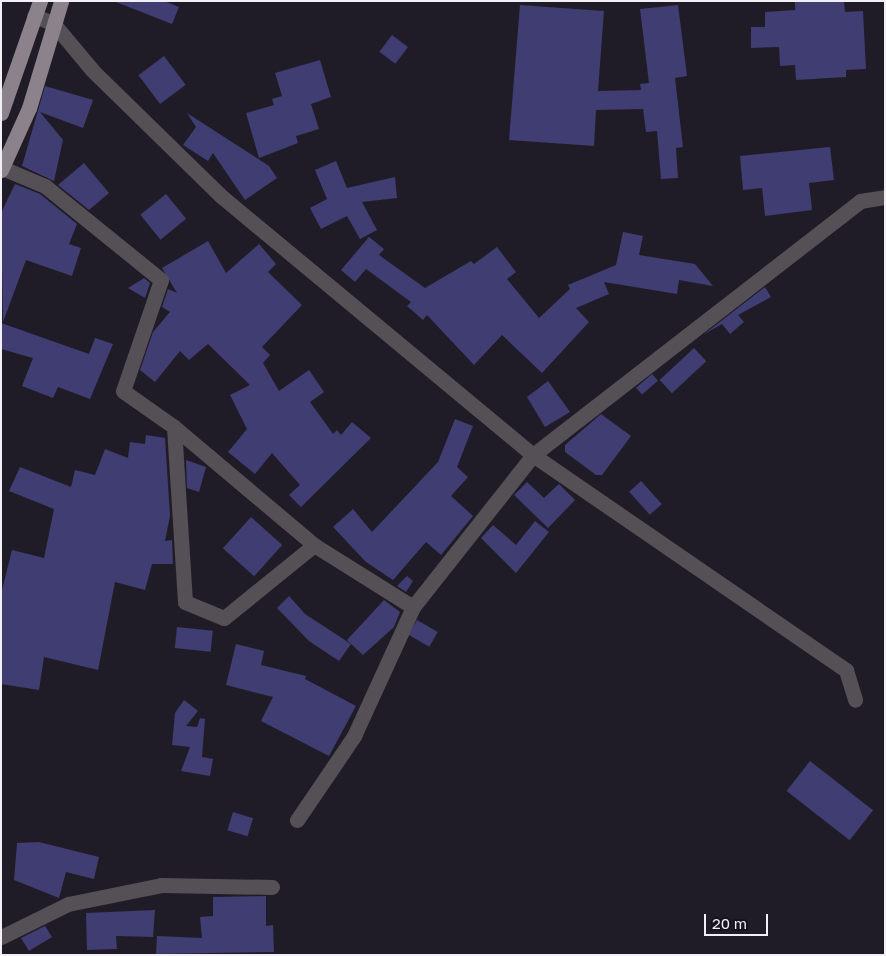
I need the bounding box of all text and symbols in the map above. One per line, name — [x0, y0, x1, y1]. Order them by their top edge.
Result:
scale bar — [706, 904, 770, 936]
text: 20 m — [712, 914, 747, 932]

